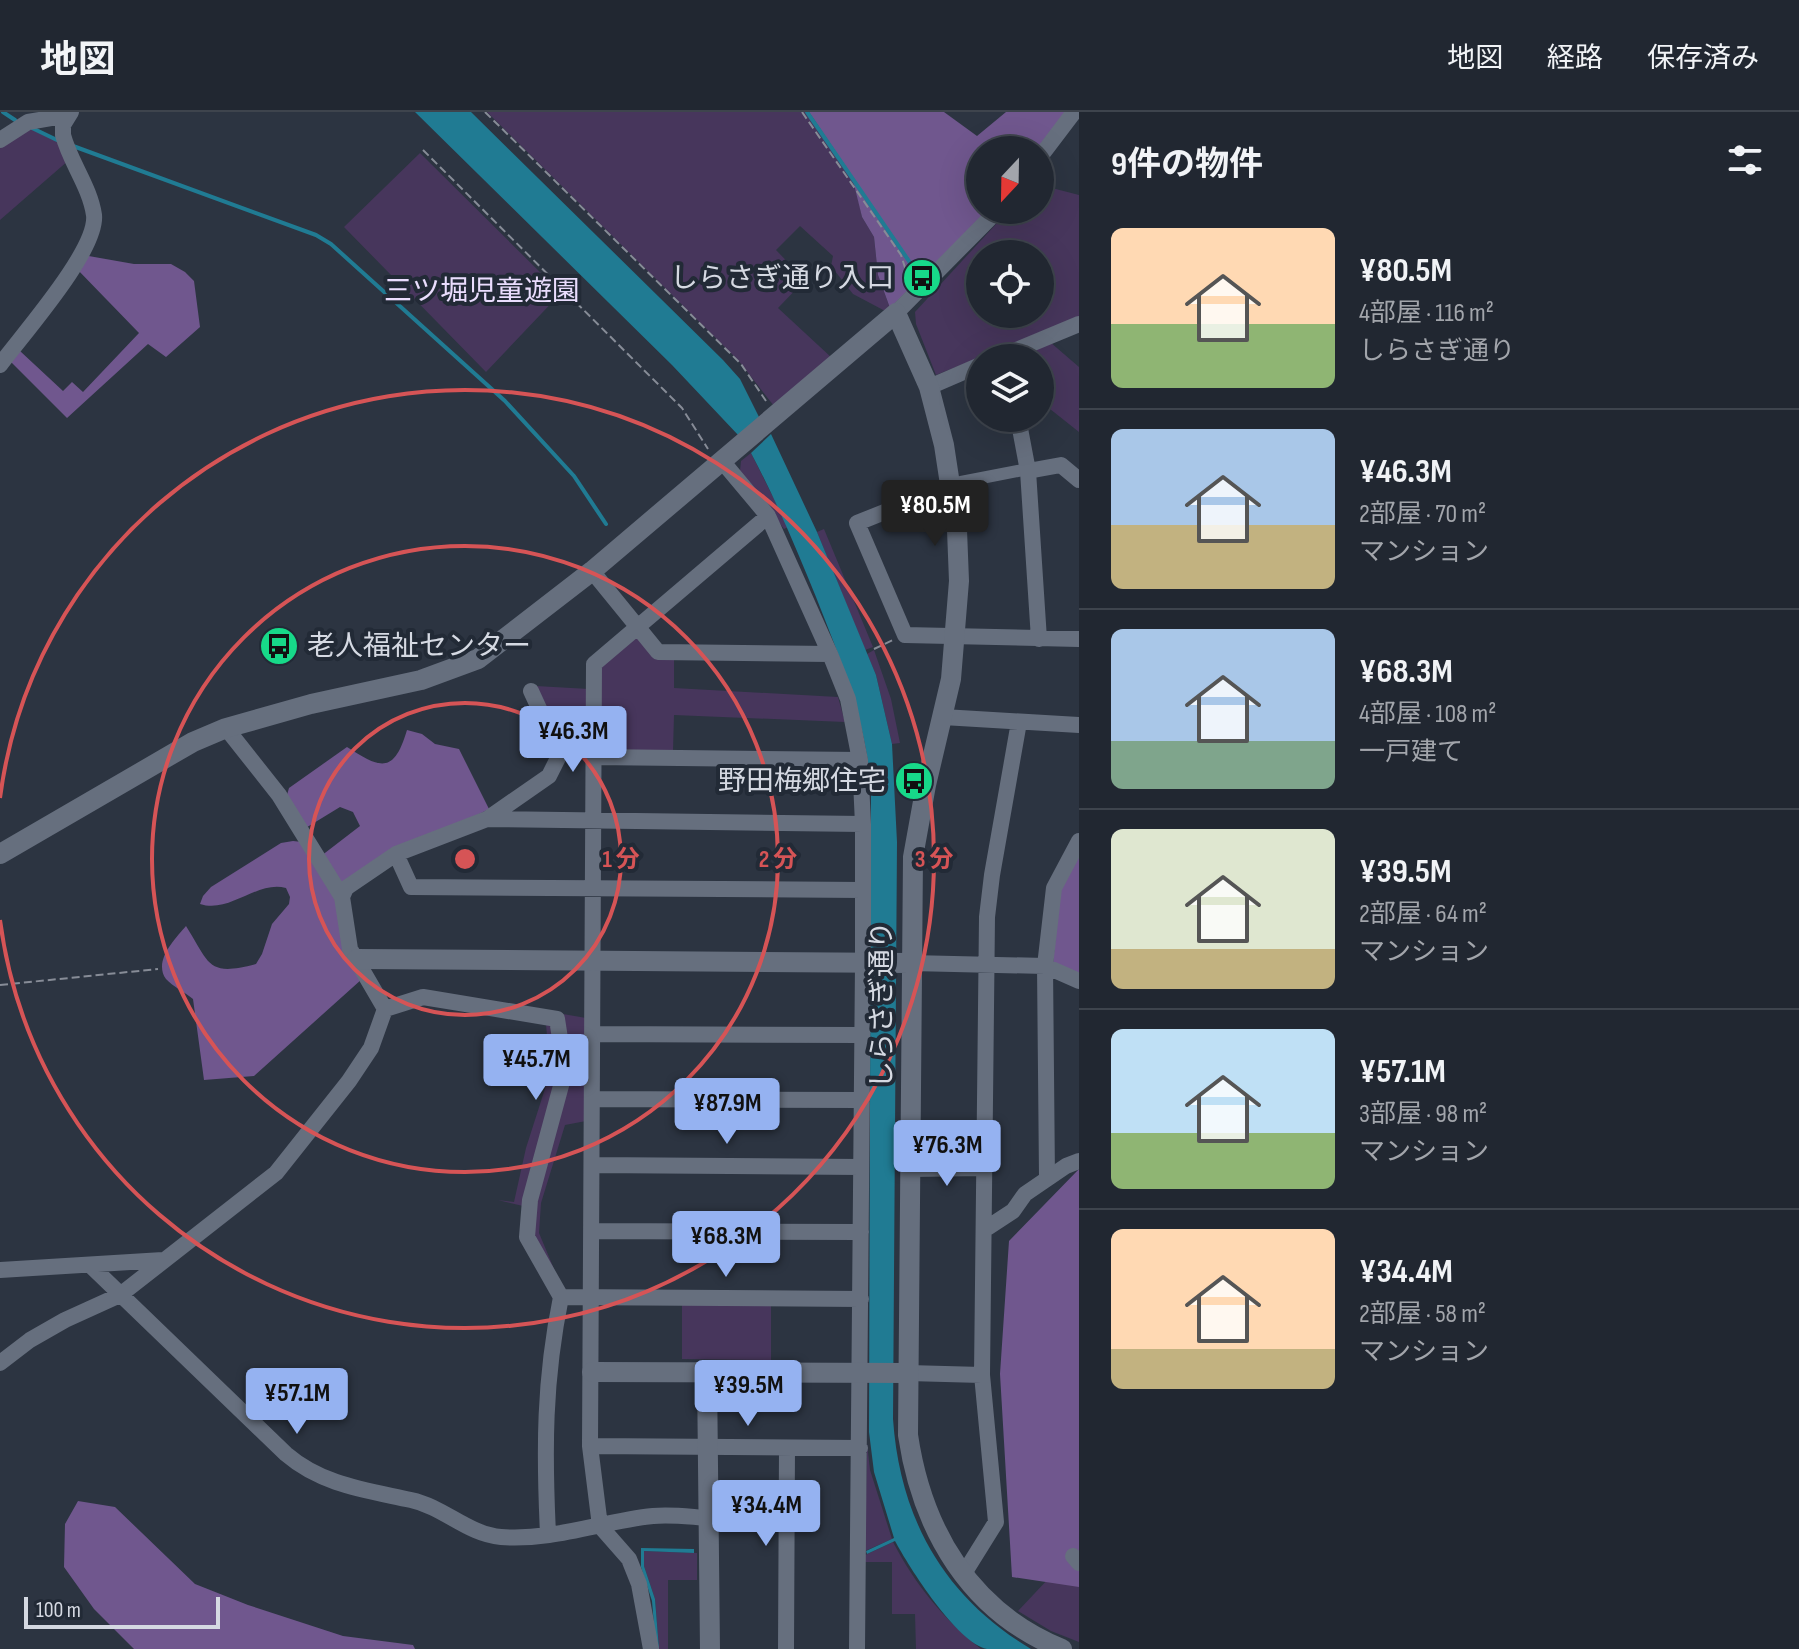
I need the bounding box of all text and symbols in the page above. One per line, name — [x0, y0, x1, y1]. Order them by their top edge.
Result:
text: 地図 — [40, 38, 116, 83]
text: 地図 — [1447, 42, 1503, 75]
text: 経路 — [1547, 42, 1603, 75]
text: 保存済み — [1647, 42, 1759, 75]
north arrow — [966, 136, 1054, 224]
map controls — [966, 136, 1054, 432]
icon: filters — [1723, 138, 1767, 182]
text: 9件の物件 — [1111, 144, 1263, 185]
button: locate — [966, 240, 1054, 328]
text: ¥80.5M — [1359, 250, 1452, 291]
bus stop icon: しらさぎ通り入口 — [901, 257, 943, 299]
icon: home — [1175, 260, 1271, 356]
place label: しらさぎ通り入口 — [670, 262, 894, 295]
park label: 三ツ堀児童遊園 — [384, 275, 580, 308]
text: 4部屋 · 116 m² — [1359, 298, 1494, 329]
text: しらさぎ通り — [1359, 336, 1515, 367]
button: layers — [966, 344, 1054, 432]
text: ¥46.3M — [1359, 451, 1452, 492]
icon: home — [1175, 461, 1271, 557]
pin: ¥80.5M — [870, 480, 1000, 548]
text: ¥80.5M — [899, 490, 971, 521]
text: 2部屋 · 70 m² — [1359, 499, 1486, 530]
text: マンション — [1359, 537, 1489, 568]
bus stop icon: 老人福祉センター — [258, 625, 300, 667]
place label: 老人福祉センター — [307, 630, 531, 663]
text: ¥68.3M — [1359, 651, 1453, 692]
icon: home — [1175, 661, 1271, 757]
text: 4部屋 · 108 m² — [1359, 699, 1496, 730]
pin: ¥46.3M — [508, 706, 638, 774]
text: ¥46.3M — [538, 716, 608, 747]
text: 一戸建て — [1359, 737, 1463, 768]
bus stop icon: 野田梅郷住宅 — [893, 760, 935, 802]
place label: 野田梅郷住宅 — [718, 765, 886, 798]
centre of rings — [451, 845, 479, 873]
text: 1 分 — [602, 845, 640, 874]
text: 2 分 — [759, 845, 797, 874]
text: 3 分 — [915, 845, 953, 874]
text: ¥39.5M — [1359, 851, 1451, 892]
icon: home — [1175, 861, 1271, 957]
text: 2部屋 · 64 m² — [1359, 899, 1487, 930]
street label: しらさぎ通り — [866, 921, 899, 1089]
text: マンション — [1359, 937, 1489, 968]
pin: ¥45.7M — [471, 1034, 601, 1102]
text: ¥45.7M — [501, 1044, 571, 1075]
text: ¥57.1M — [1359, 1051, 1446, 1092]
icon: home — [1175, 1061, 1271, 1157]
pin: ¥87.9M — [662, 1078, 792, 1146]
text: ¥87.9M — [693, 1088, 761, 1119]
text: 3部屋 · 98 m² — [1359, 1099, 1487, 1130]
pin: ¥76.3M — [882, 1120, 1012, 1188]
text: ¥76.3M — [912, 1130, 982, 1161]
text: マンション — [1359, 1137, 1489, 1168]
pin: ¥68.3M — [661, 1211, 791, 1279]
text: ¥68.3M — [690, 1221, 762, 1252]
text: ¥34.4M — [1359, 1251, 1453, 1292]
icon: home — [1175, 1261, 1271, 1357]
text: 2部屋 · 58 m² — [1359, 1299, 1486, 1330]
text: マンション — [1359, 1337, 1489, 1368]
pin: ¥39.5M — [683, 1360, 813, 1428]
pin: ¥57.1M — [232, 1368, 362, 1436]
text: ¥39.5M — [713, 1370, 783, 1401]
text: ¥57.1M — [264, 1378, 330, 1409]
pin: ¥34.4M — [701, 1480, 831, 1548]
text: ¥34.4M — [730, 1490, 802, 1521]
scale bar — [24, 1593, 220, 1629]
text: 100 m — [36, 1597, 81, 1624]

